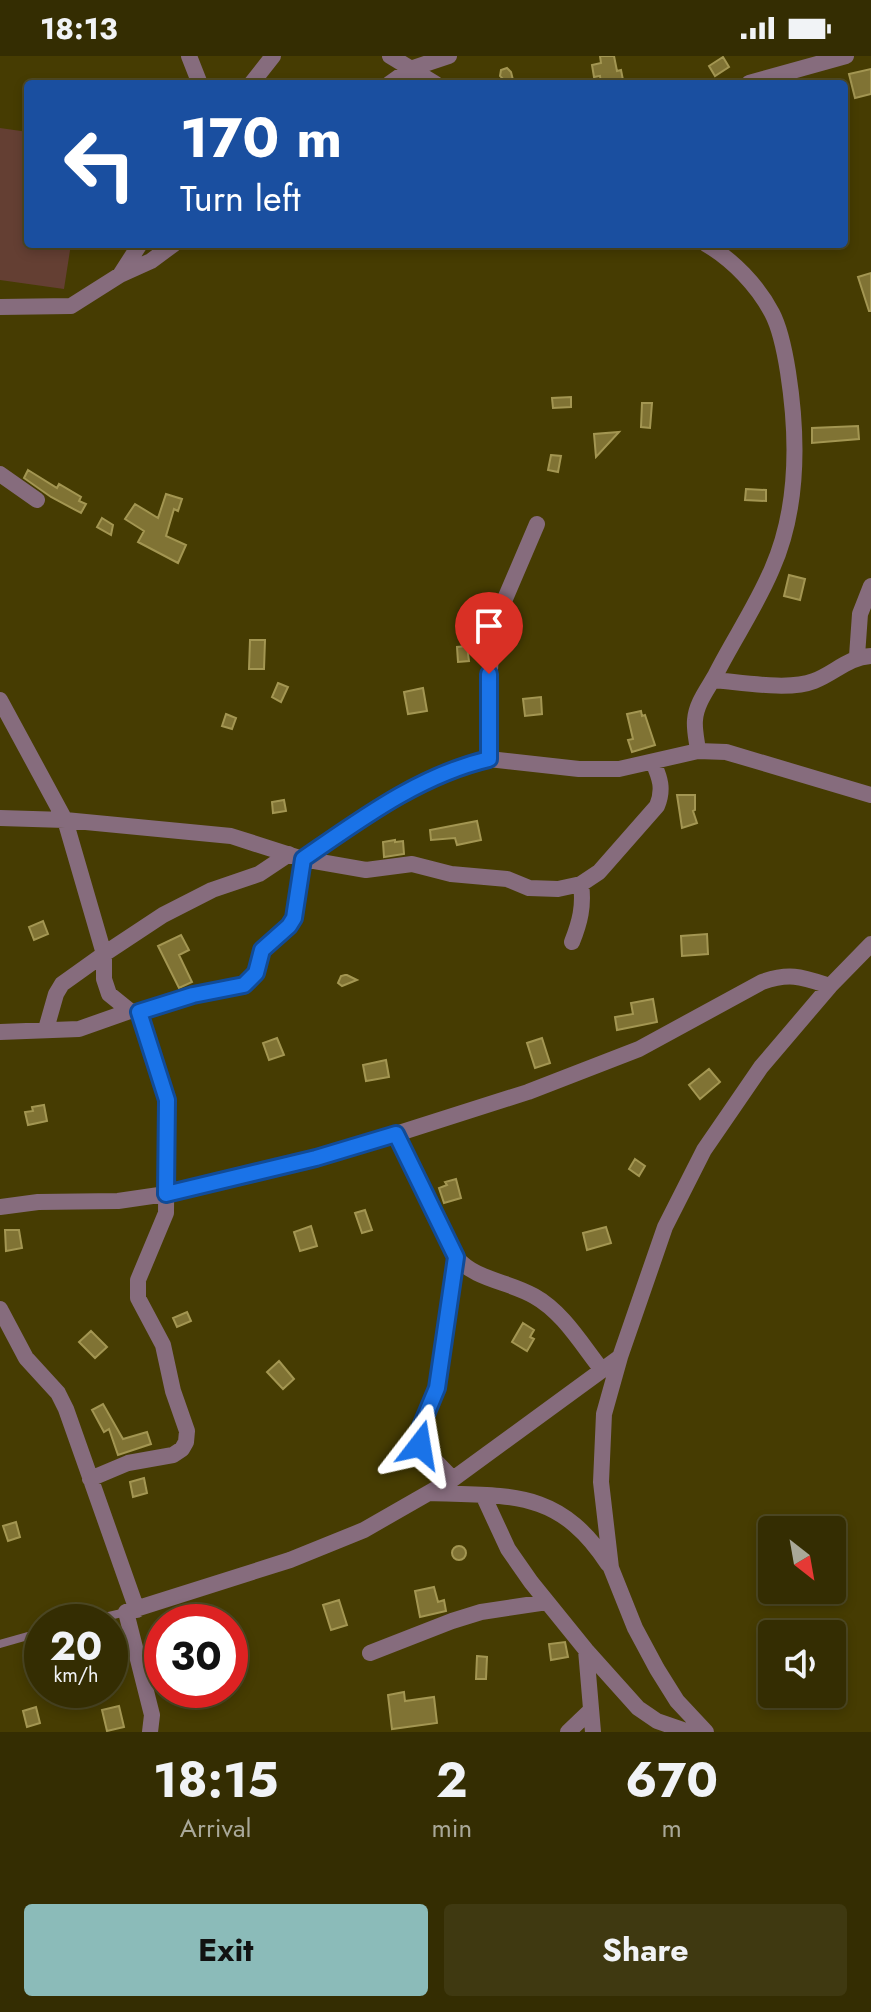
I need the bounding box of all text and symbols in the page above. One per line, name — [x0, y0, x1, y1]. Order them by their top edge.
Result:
text: 18:13 — [40, 7, 118, 50]
text: 170 m — [180, 97, 342, 178]
icon: left — [48, 112, 152, 216]
text: Turn left — [180, 172, 301, 224]
pin — [455, 592, 523, 674]
icon: arrive — [467, 604, 511, 648]
position arrow — [378, 1403, 462, 1487]
north arrow — [758, 1516, 846, 1604]
map controls — [758, 1516, 846, 1708]
speed limit sign: 30 — [144, 1604, 248, 1708]
text: 20 — [50, 1617, 102, 1675]
button: sound — [758, 1620, 846, 1708]
text: km/h — [53, 1661, 99, 1690]
text: 18:15 — [153, 1746, 278, 1815]
text: 2 — [436, 1746, 468, 1815]
text: 670 — [625, 1746, 718, 1815]
text: Arrival — [180, 1809, 252, 1847]
text: min — [431, 1809, 472, 1847]
text: m — [661, 1809, 682, 1847]
button: Exit — [24, 1904, 428, 1996]
button: Share — [444, 1904, 847, 1996]

